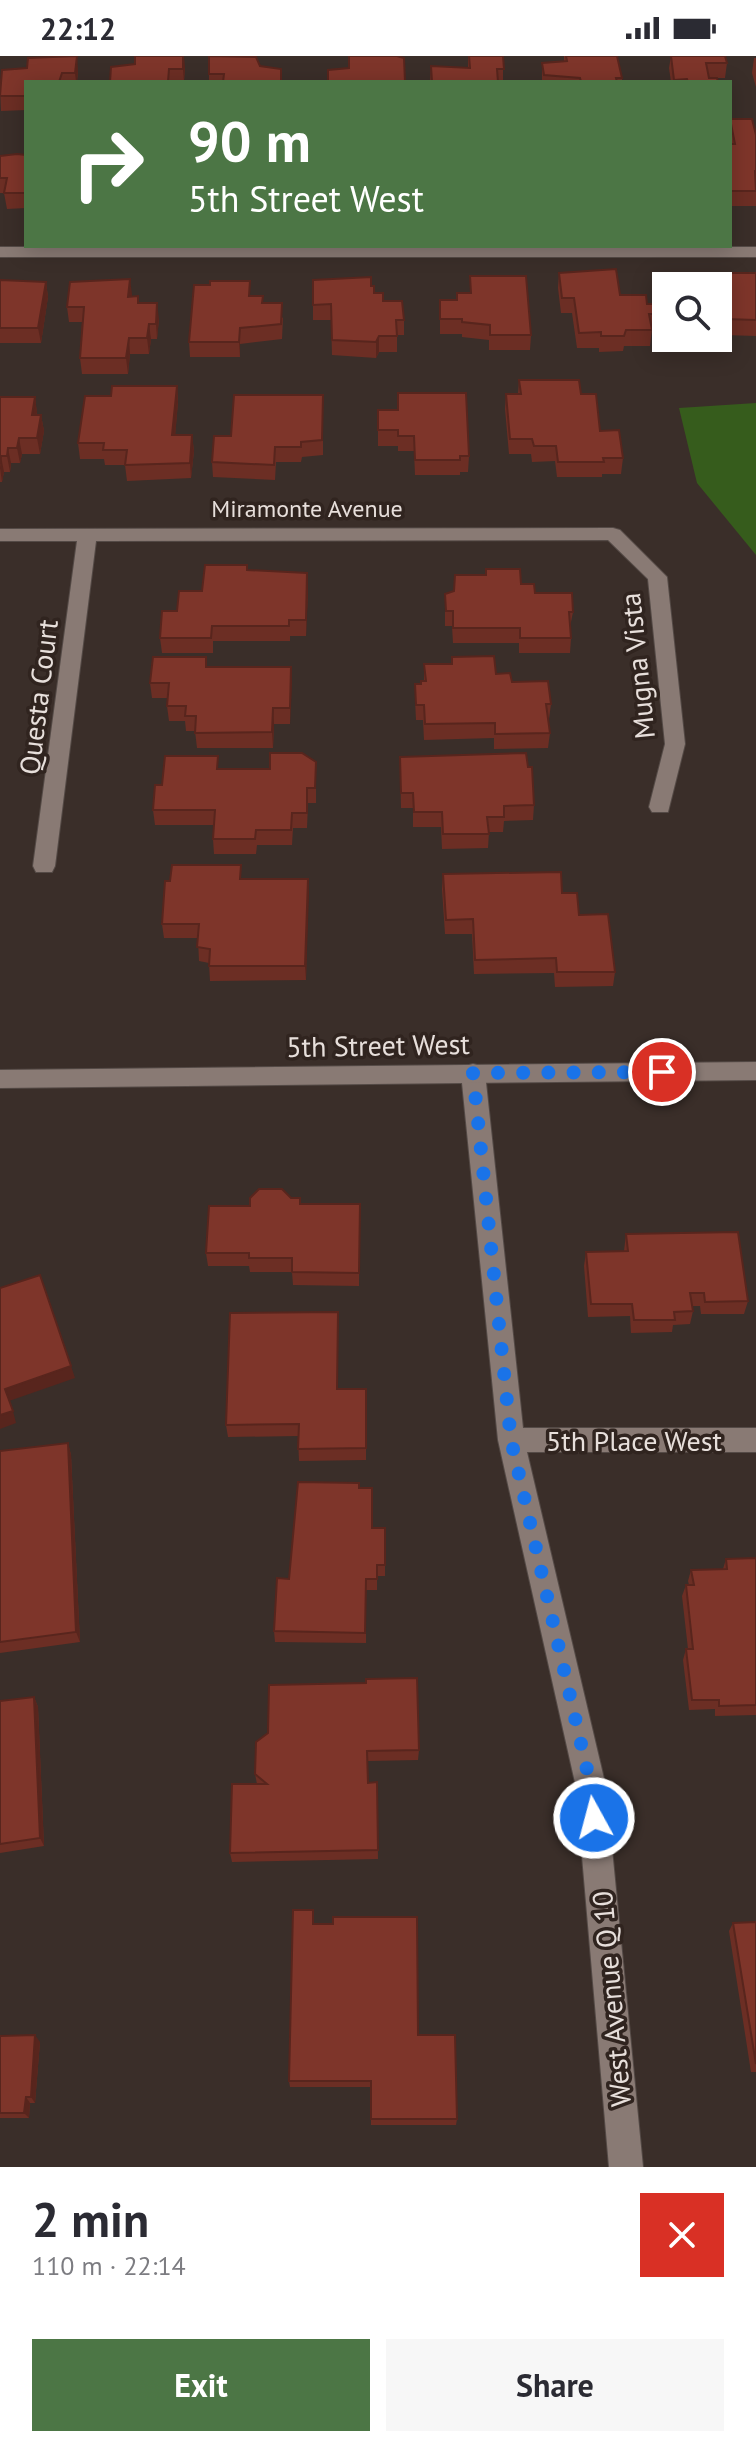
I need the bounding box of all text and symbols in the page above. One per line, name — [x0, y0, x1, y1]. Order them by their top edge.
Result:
text: 22:12 — [40, 9, 116, 48]
text: 90 m — [188, 105, 311, 177]
icon: right — [56, 112, 160, 216]
text: 5th Street West — [188, 175, 424, 222]
map controls — [652, 272, 732, 352]
button: search — [652, 272, 732, 352]
street label: Miramonte Avenue — [211, 493, 403, 524]
street label: Mugna Vista — [611, 591, 663, 741]
street label: Questa Court — [10, 617, 66, 777]
street label: 5th Street West — [286, 1025, 471, 1065]
pin — [628, 1038, 696, 1106]
icon: arrive — [640, 1050, 684, 1094]
street label: 5th Place West — [546, 1422, 722, 1459]
position arrow — [552, 1776, 636, 1860]
street label: West Avenue Q 10 — [583, 1890, 639, 2108]
text: 2 min — [32, 2188, 149, 2250]
button: close — [640, 2193, 724, 2277]
text: 110 m · 22:14 — [32, 2249, 186, 2282]
button: Exit — [32, 2339, 370, 2431]
button: Share — [386, 2339, 724, 2431]

